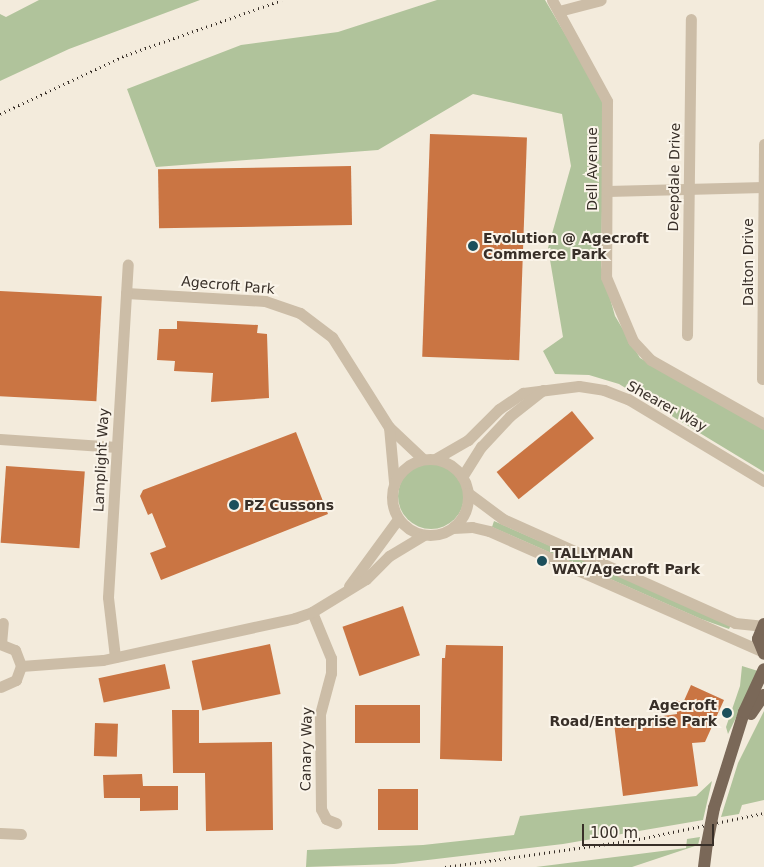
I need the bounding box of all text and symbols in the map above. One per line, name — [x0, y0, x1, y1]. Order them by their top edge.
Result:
street label: Deepdale Drive — [665, 123, 683, 231]
street label: Dell Avenue — [584, 127, 600, 211]
street label: Dalton Drive — [740, 218, 756, 306]
place label: Evolution @ Agecroft Commerce Park — [483, 230, 649, 262]
marker: Evolution @ Agecroft Commerce Park — [467, 240, 479, 252]
street label: Agecroft Park — [181, 273, 275, 297]
street label: Shearer Way — [624, 377, 710, 435]
street label: Lamplight Way — [90, 408, 112, 512]
place label: PZ Cussons — [244, 497, 334, 513]
marker: PZ Cussons — [228, 499, 240, 511]
place label: TALLYMAN WAY/Agecroft Park — [552, 545, 700, 578]
marker: TALLYMAN WAY/Agecroft Park — [536, 555, 548, 567]
place label: Agecroft Road/Enterprise Park — [549, 697, 717, 730]
street label: Canary Way — [297, 707, 315, 791]
marker: Agecroft Road/Enterprise Park — [721, 707, 733, 719]
scale bar — [584, 814, 716, 846]
text: 100 m — [590, 824, 638, 842]

